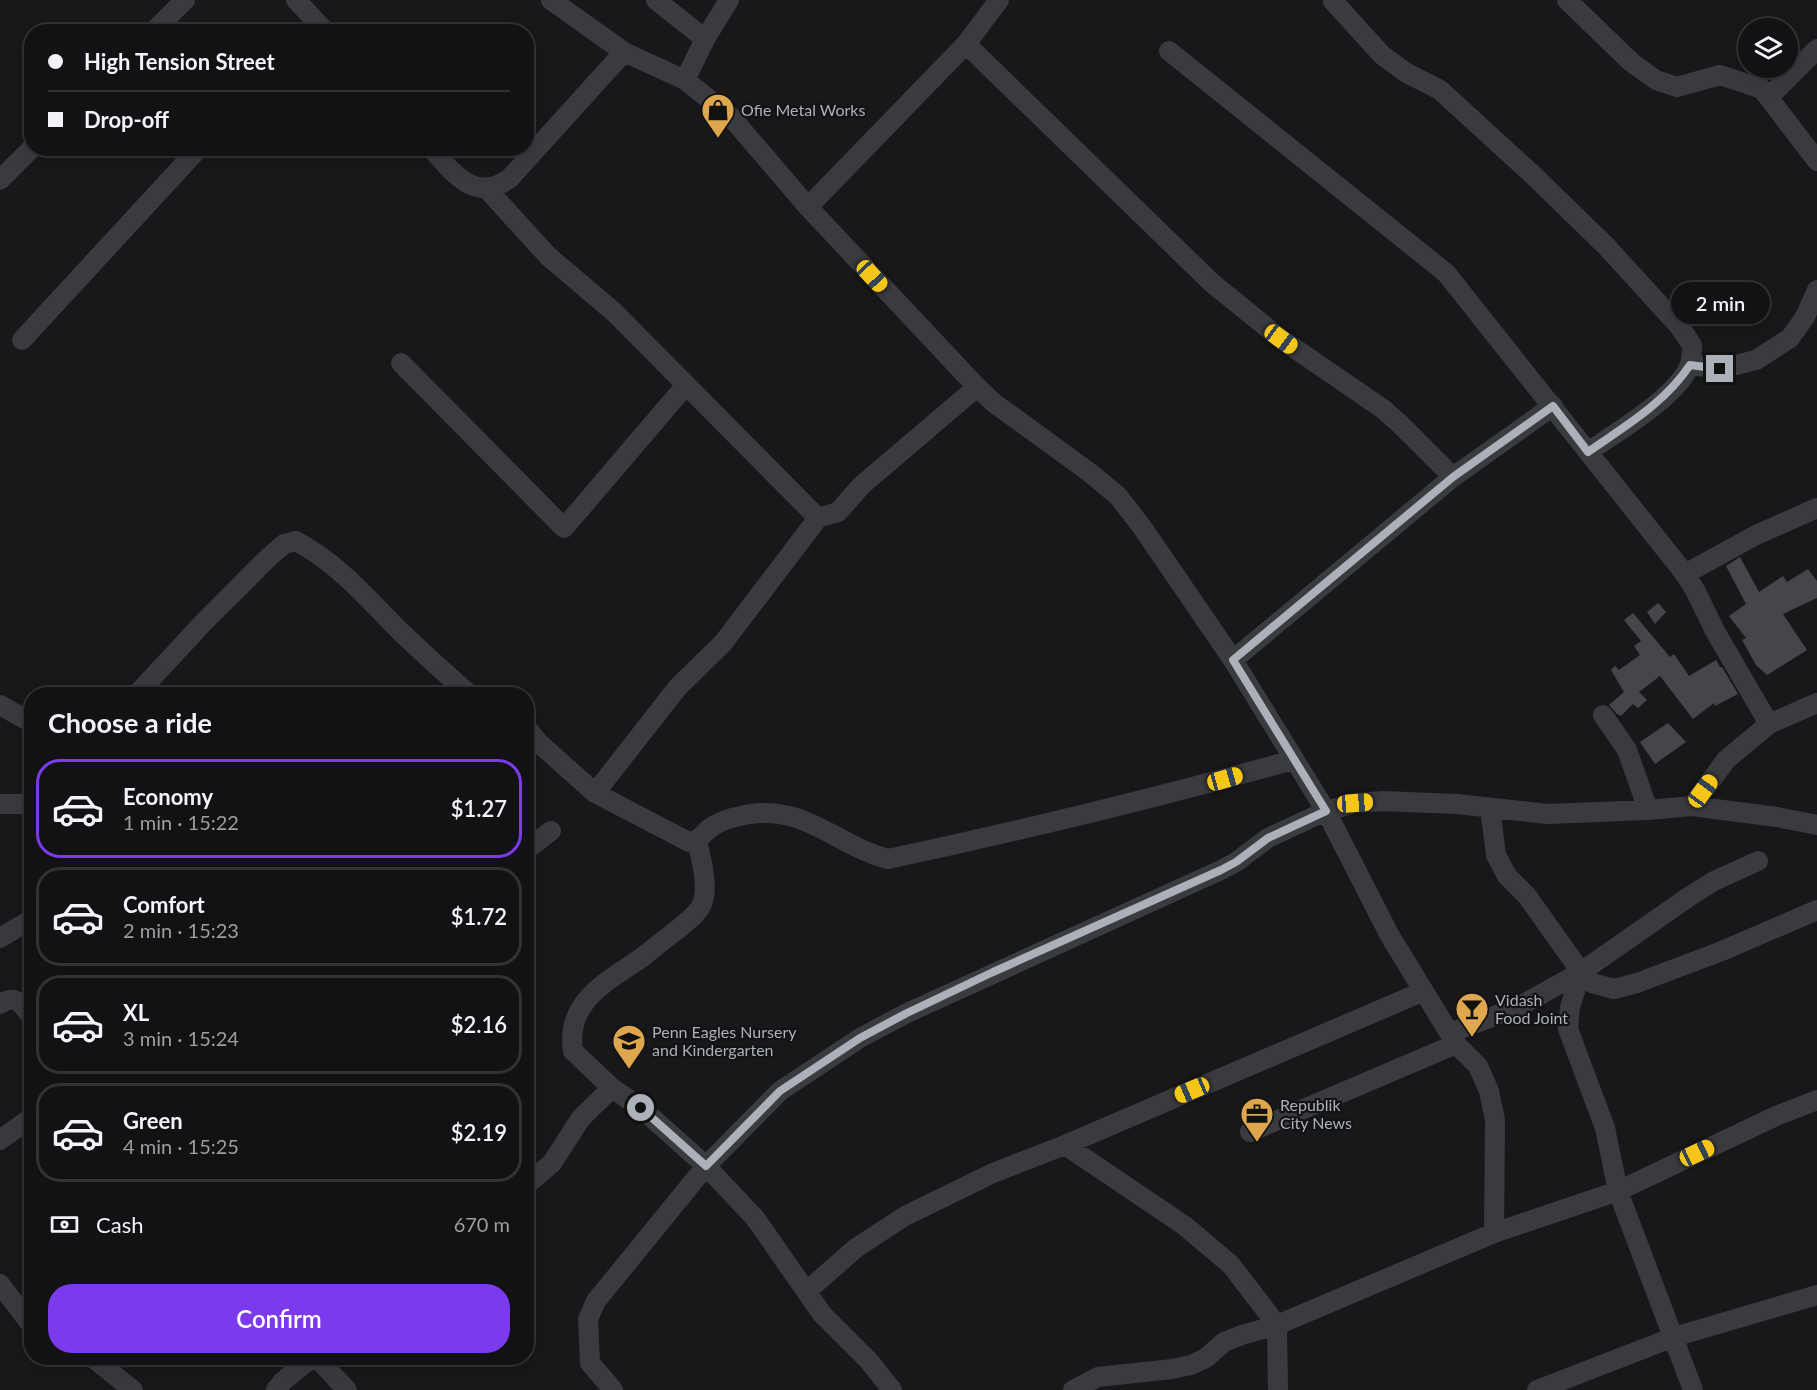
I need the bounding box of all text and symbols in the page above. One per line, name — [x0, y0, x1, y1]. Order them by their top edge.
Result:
map controls — [1738, 18, 1798, 78]
button: layers — [1738, 18, 1798, 78]
text: High Tension Street — [84, 48, 275, 75]
shop icon: Ofie Metal Works — [700, 92, 736, 139]
place label: Ofie Metal Works — [741, 100, 865, 119]
text: Drop-off — [84, 106, 169, 133]
car — [853, 257, 891, 295]
callout: 2 min — [1670, 282, 1770, 324]
text: 2 min — [1696, 291, 1745, 315]
car — [1261, 321, 1301, 357]
route end — [1706, 355, 1733, 382]
text: Choose a ride — [48, 706, 212, 739]
car — [1205, 765, 1245, 793]
car — [1685, 771, 1721, 811]
icon: car — [51, 782, 105, 836]
text: Economy — [123, 783, 213, 810]
car — [1336, 793, 1374, 813]
text: $1.27 — [451, 795, 507, 822]
text: 1 min · 15:22 — [123, 810, 239, 834]
icon: car — [51, 890, 105, 944]
text: Comfort — [123, 891, 205, 918]
text: $1.72 — [451, 903, 507, 930]
text: 2 min · 15:23 — [123, 918, 239, 942]
place label: Vidash Food Joint — [1495, 990, 1568, 1027]
bar icon: Vidash Food Joint — [1454, 991, 1490, 1038]
icon: car — [51, 998, 105, 1052]
text: XL — [123, 999, 149, 1026]
text: $2.16 — [451, 1011, 507, 1038]
place label: Penn Eagles Nursery and Kindergarten — [652, 1022, 797, 1059]
school or university icon: Penn Eagles Nursery and Kindergarten — [611, 1023, 647, 1070]
text: 3 min · 15:24 — [123, 1026, 239, 1050]
car — [1172, 1075, 1212, 1105]
route start — [627, 1094, 654, 1121]
place label: Republik City News — [1280, 1095, 1352, 1132]
office icon: Republik City News — [1239, 1096, 1275, 1143]
icon: car — [51, 1106, 105, 1160]
text: Green — [123, 1107, 183, 1134]
text: $2.19 — [451, 1119, 507, 1146]
text: 4 min · 15:25 — [123, 1134, 239, 1158]
car — [1677, 1137, 1717, 1169]
icon: cash — [48, 1208, 81, 1241]
text: Cash — [96, 1211, 143, 1238]
text: 670 m — [454, 1212, 510, 1236]
button: Confirm — [48, 1284, 510, 1353]

